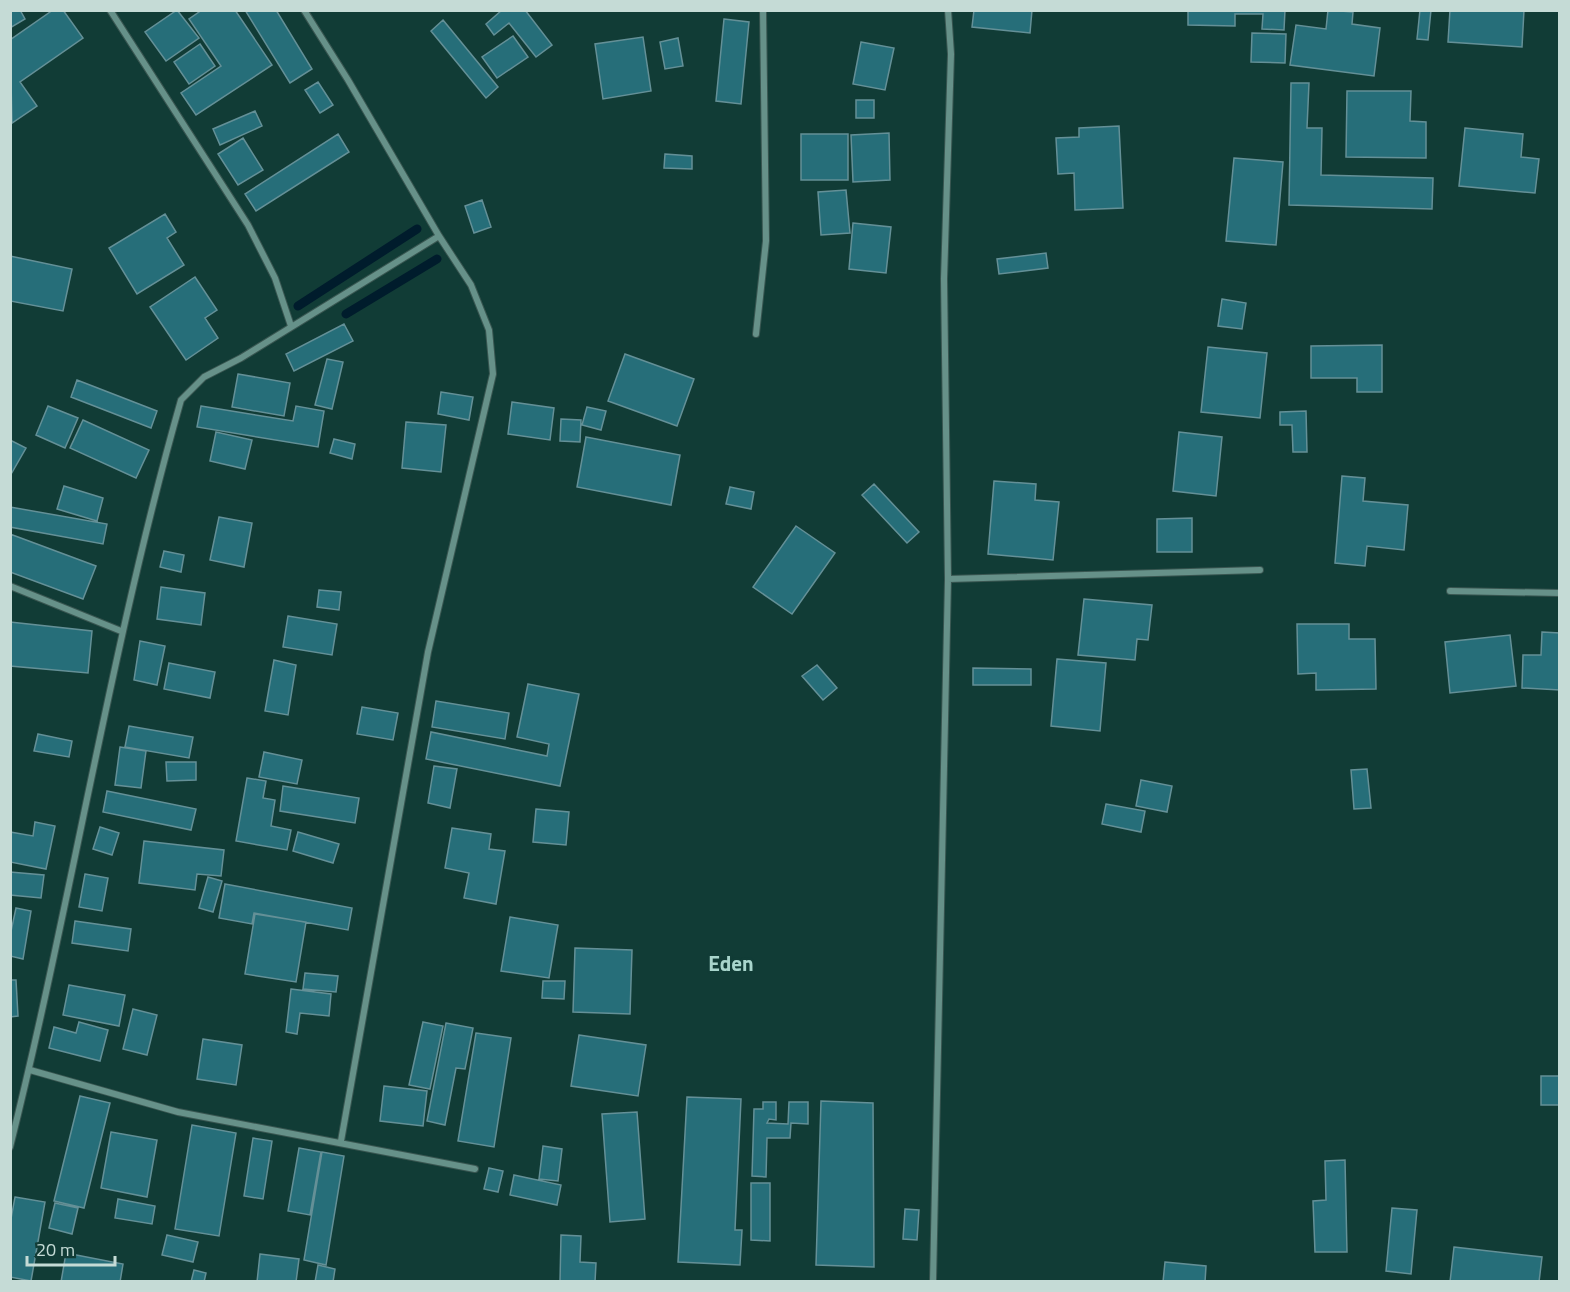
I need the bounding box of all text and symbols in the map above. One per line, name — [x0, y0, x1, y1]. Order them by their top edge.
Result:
district label: Eden — [708, 947, 754, 979]
scale bar — [27, 1229, 116, 1267]
text: 20 m — [36, 1236, 75, 1263]

